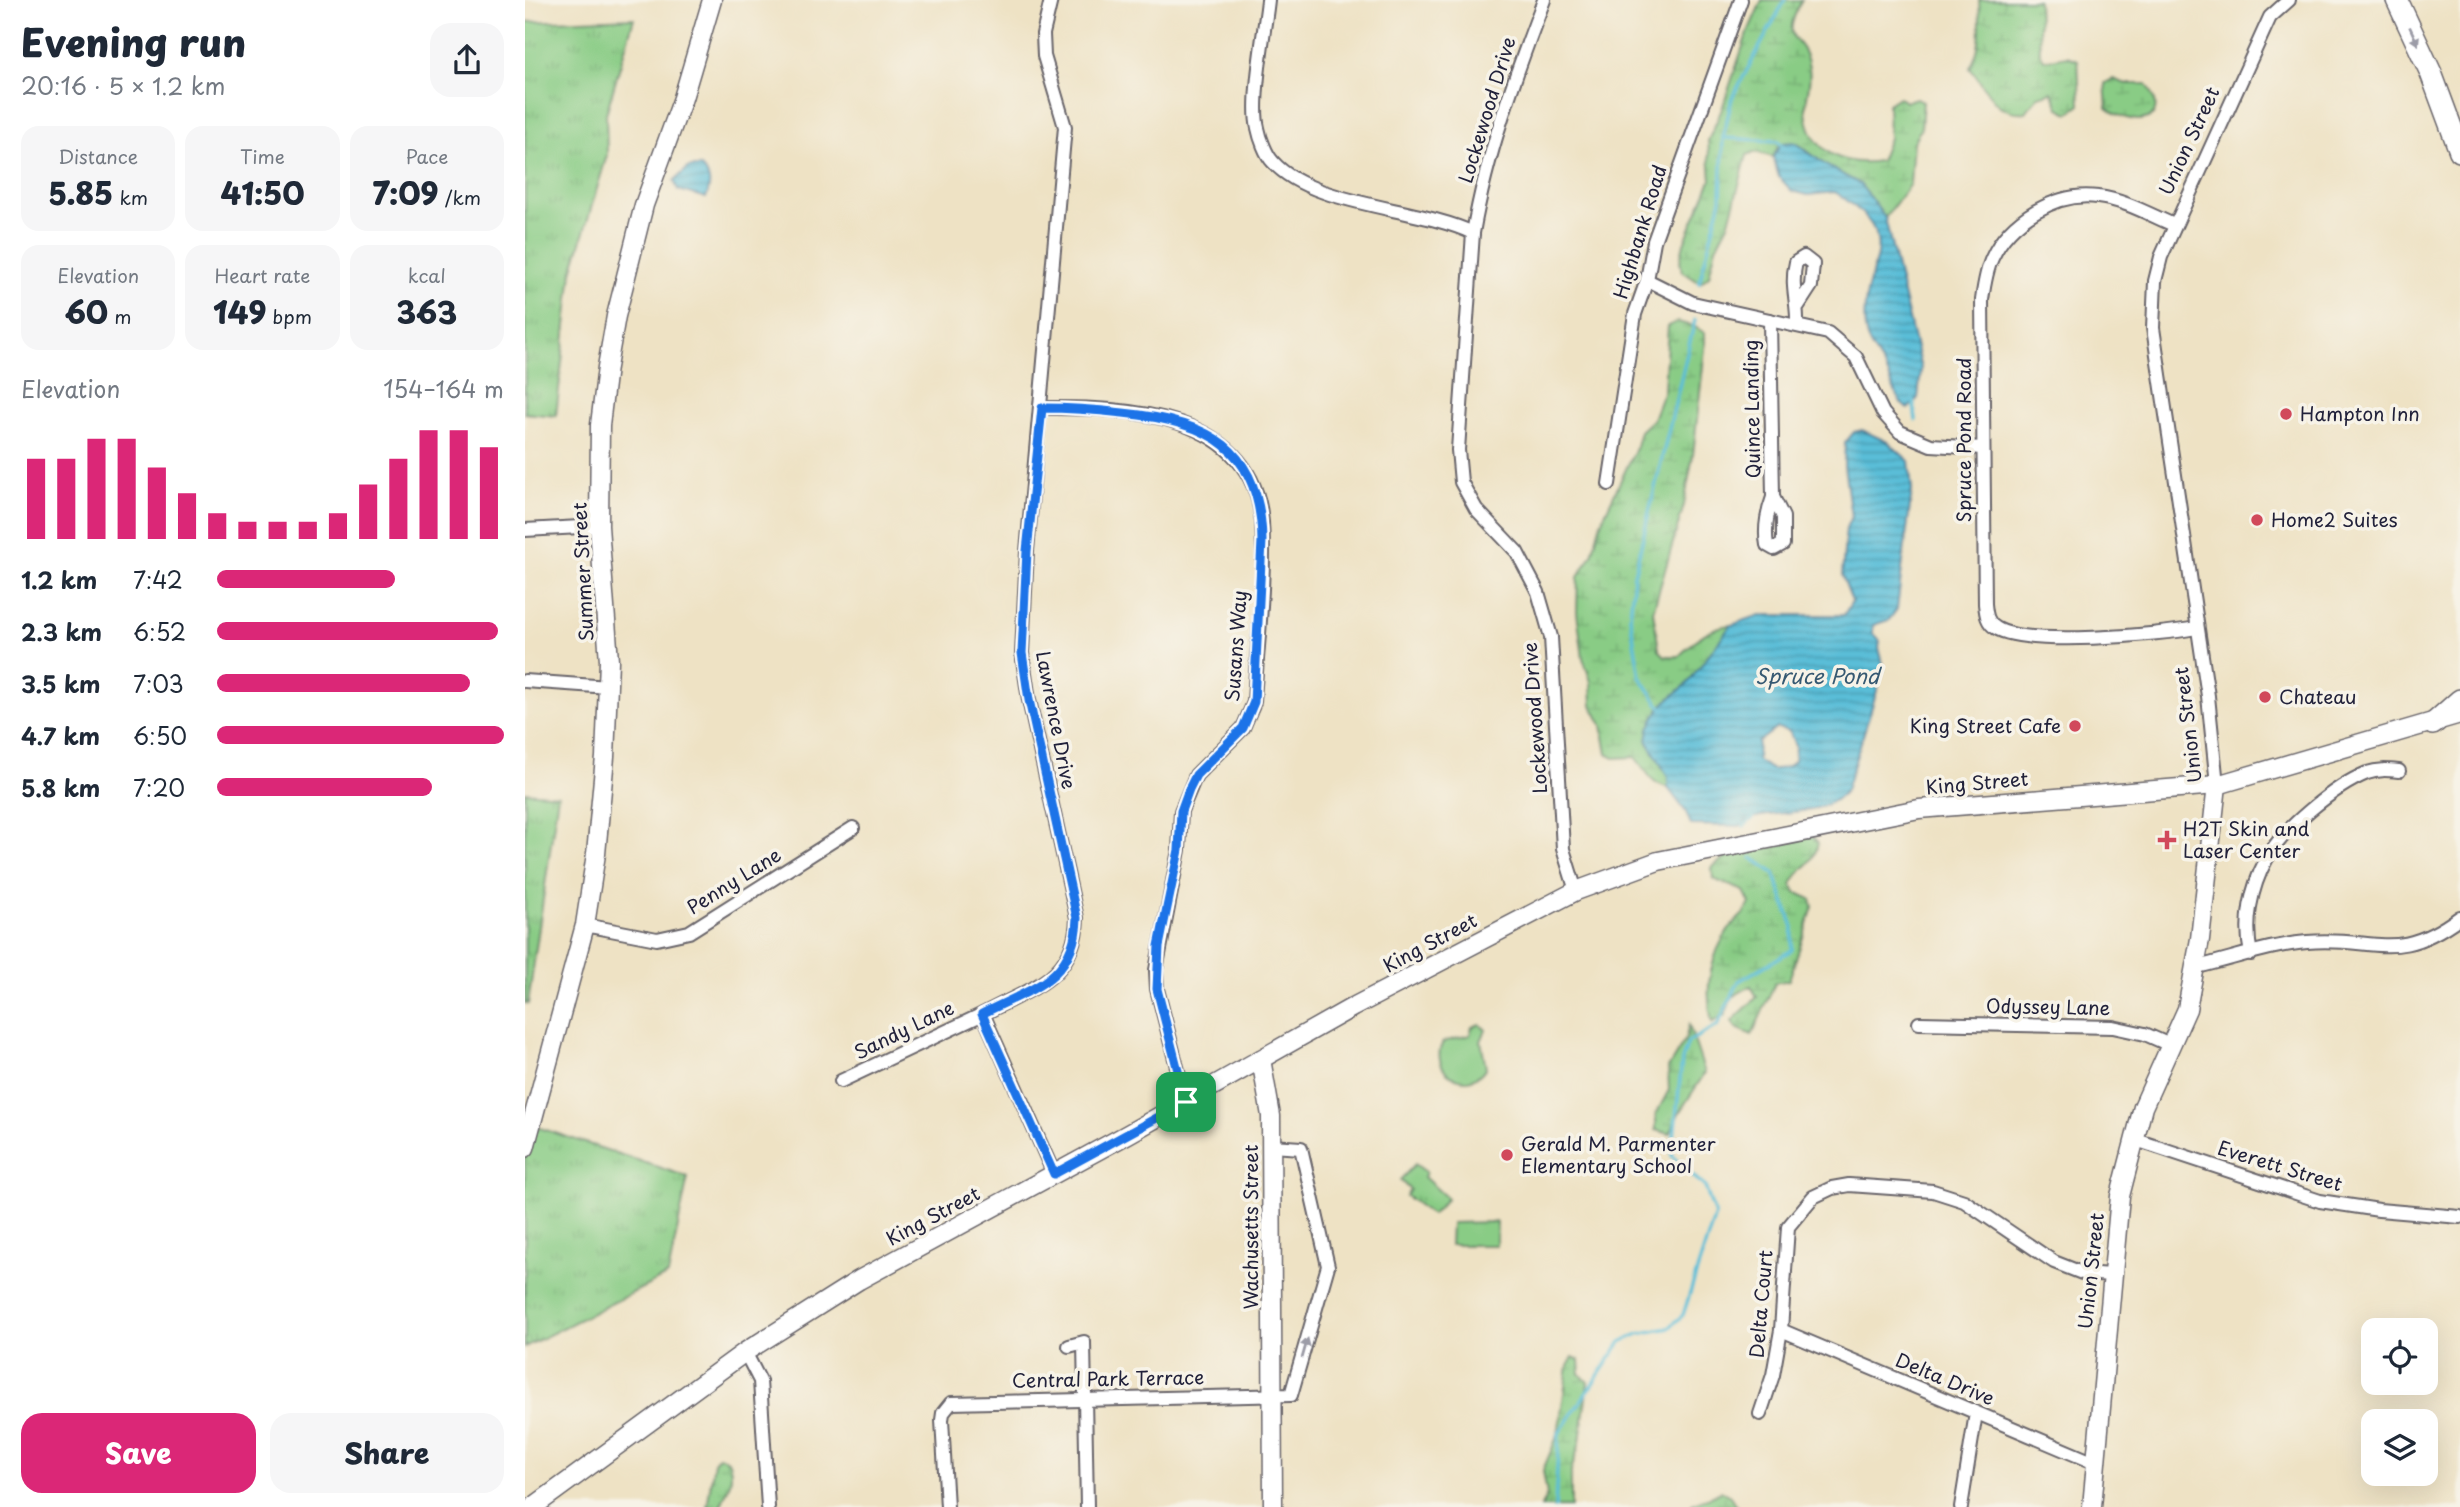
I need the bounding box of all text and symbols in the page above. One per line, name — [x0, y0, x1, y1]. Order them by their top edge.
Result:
text: Evening run — [21, 13, 246, 70]
button: share — [430, 23, 504, 97]
one-way arrow — [2408, 26, 2419, 46]
street label: Lockewood Drive — [1450, 33, 1522, 186]
text: 20:16 · 5 × 1.2 km — [21, 68, 225, 103]
street label: Union Street — [2151, 82, 2226, 199]
text: Distance — [58, 142, 138, 170]
text: Time — [240, 142, 285, 170]
text: Pace — [405, 142, 448, 170]
street label: Highbank Road — [1605, 161, 1673, 302]
text: 5.85 — [48, 170, 113, 215]
text: 41:50 — [221, 170, 304, 215]
text: 7:09 — [373, 170, 439, 215]
text: km — [113, 183, 148, 211]
text: /km — [439, 183, 481, 211]
text: Elevation — [57, 261, 139, 289]
text: Heart rate — [215, 261, 310, 289]
text: kcal — [408, 261, 446, 289]
text: 60 — [65, 289, 108, 334]
text: 149 — [213, 289, 266, 334]
text: 363 — [396, 289, 457, 334]
text: m — [108, 302, 132, 330]
text: bpm — [266, 302, 312, 330]
street label: Quince Landing — [1736, 339, 1766, 479]
street label: Spruce Pond Road — [1949, 357, 1977, 523]
text: Elevation — [21, 371, 120, 406]
text: 154–164 m — [383, 371, 504, 406]
place label: Hampton Inn — [2300, 399, 2420, 427]
marker: Hampton Inn — [2278, 406, 2294, 422]
street label: Summer Street — [564, 502, 600, 642]
place label: Home2 Suites — [2271, 505, 2398, 533]
marker: Home2 Suites — [2249, 512, 2265, 528]
text: 1.2 km — [21, 562, 97, 597]
text: 7:42 — [133, 562, 183, 597]
street label: Susans Way — [1217, 589, 1253, 703]
text: 2.3 km — [21, 614, 102, 649]
text: 6:52 — [133, 614, 186, 649]
street label: Lockewood Drive — [1515, 641, 1553, 795]
street label: Lawrence Drive — [1030, 648, 1084, 791]
water label: Spruce Pond — [1755, 659, 1883, 691]
street label: Union Street — [2166, 665, 2208, 785]
text: 3.5 km — [21, 666, 101, 701]
text: 7:03 — [133, 666, 184, 701]
place label: Chateau — [2279, 682, 2356, 710]
marker: Chateau — [2257, 689, 2273, 705]
place label: King Street Cafe — [1910, 711, 2061, 739]
text: 4.7 km — [21, 718, 100, 753]
text: 6:50 — [133, 718, 187, 753]
marker: King Street Cafe — [2067, 718, 2083, 734]
street label: King Street — [1924, 764, 2030, 800]
text: 5.8 km — [21, 770, 100, 805]
text: 7:20 — [133, 770, 185, 805]
place label: H2T Skin and Laser Center — [2183, 814, 2310, 864]
marker: H2T Skin and Laser Center — [2157, 830, 2177, 850]
street label: Penny Lane — [681, 840, 786, 920]
street label: King Street — [1378, 906, 1482, 979]
street label: Odyssey Lane — [1986, 991, 2110, 1021]
street label: Sandy Lane — [849, 993, 958, 1065]
pin — [1156, 1072, 1216, 1132]
icon: arrive — [1167, 1083, 1205, 1121]
place label: Gerald M. Parmenter Elementary School — [1521, 1129, 1716, 1179]
street label: Everett Street — [2215, 1133, 2346, 1197]
street label: Wachusetts Street — [1236, 1144, 1264, 1310]
marker: Gerald M. Parmenter Elementary School — [1499, 1147, 1515, 1163]
street label: King Street — [881, 1179, 985, 1252]
street label: Union Street — [2070, 1211, 2110, 1330]
street label: Delta Court — [1741, 1249, 1779, 1359]
map controls — [2361, 1318, 2438, 1486]
button: locate — [2361, 1318, 2438, 1395]
one-way arrow — [1300, 1336, 1311, 1358]
street label: Delta Drive — [1892, 1345, 1999, 1411]
street label: Central Park Terrace — [1012, 1362, 1204, 1394]
button: layers — [2361, 1409, 2438, 1486]
button: Save — [21, 1413, 256, 1493]
button: Share — [270, 1413, 504, 1493]

